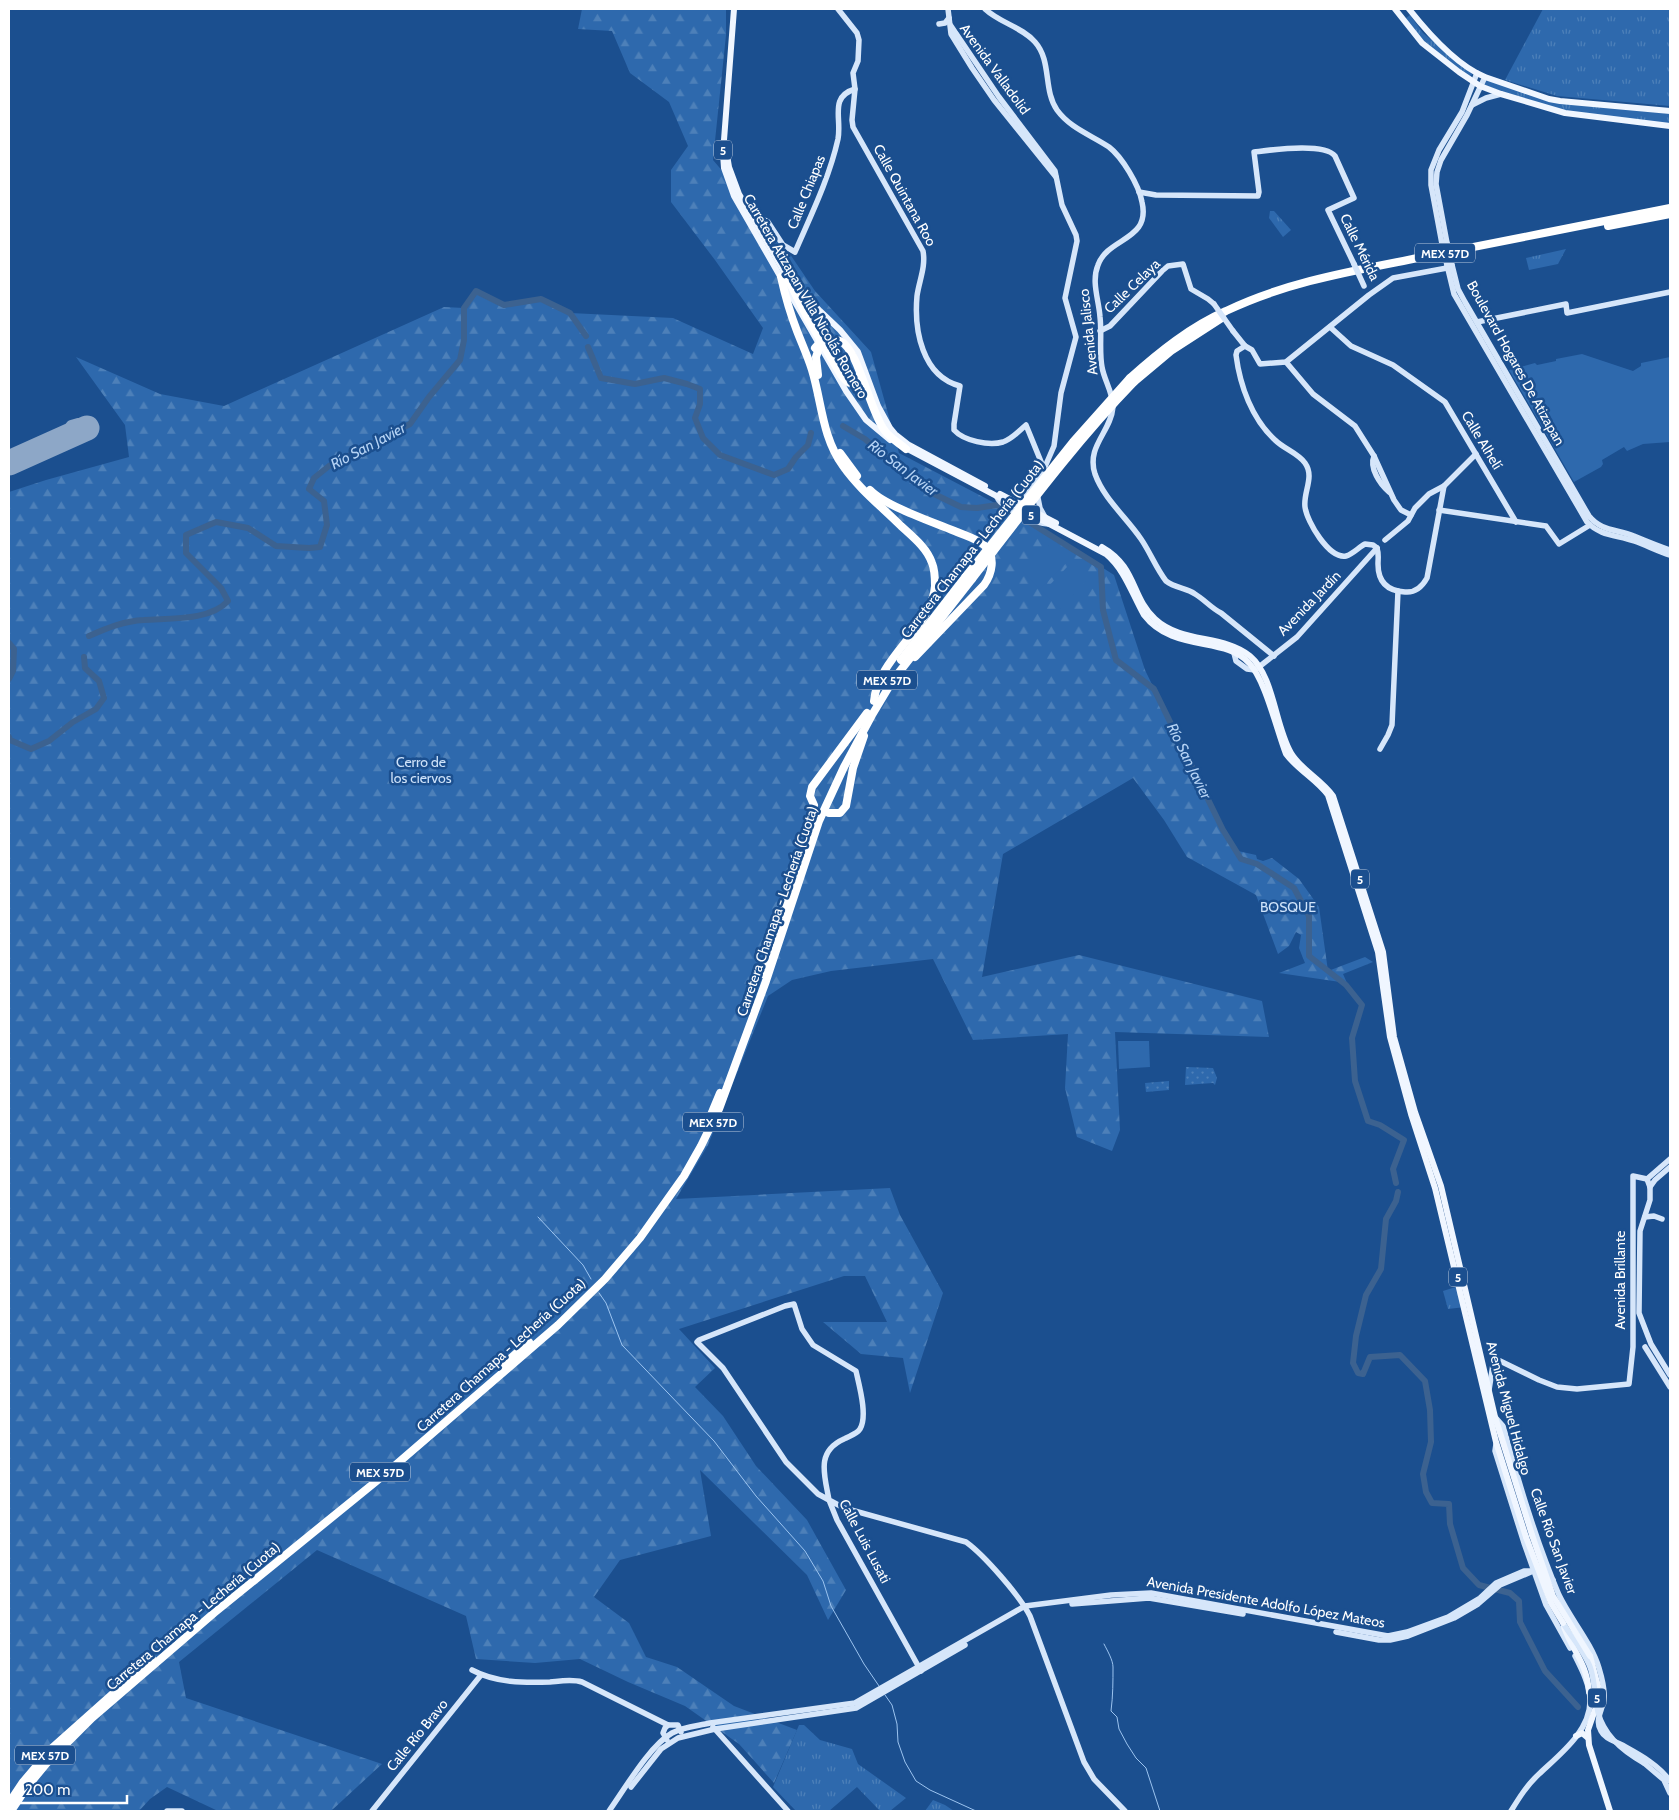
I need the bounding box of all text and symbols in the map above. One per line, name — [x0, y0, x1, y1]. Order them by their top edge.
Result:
street label: Avenida Valladolid — [956, 20, 1034, 118]
road number: 5 — [714, 140, 732, 160]
street label: Calle Quintana Roo — [870, 141, 941, 249]
street label: Calle Chiapas — [783, 152, 829, 232]
street label: Carretera Atizapan Villa Nicolás Romero — [740, 190, 872, 402]
street label: Calle Mérida — [1336, 210, 1384, 284]
road number: MEX 57D — [1415, 244, 1475, 262]
street label: Calle Celaya — [1100, 255, 1164, 317]
street label: Boulevard Hogares De Atizapan — [1463, 277, 1569, 449]
street label: Avenida Jalisco — [1074, 288, 1101, 376]
street label: Calle Alhelí — [1458, 407, 1506, 473]
water label: Río San Javier — [327, 418, 410, 473]
water label: Río San Javier — [865, 436, 942, 501]
street label: Carretera Chamapa - Lechería (Cuota) — [897, 456, 1047, 642]
road number: 5 — [1022, 506, 1040, 524]
street label: Avenida Jardín — [1274, 567, 1345, 639]
road number: MEX 57D — [857, 670, 917, 690]
water label: Río San Javier — [1163, 720, 1216, 803]
park label: Cerro de los ciervos — [390, 753, 452, 787]
street label: Carretera Chamapa - Lechería (Cuota) — [732, 803, 822, 1019]
road number: 5 — [1351, 870, 1369, 889]
park label: BOSQUE — [1260, 898, 1316, 916]
road number: MEX 57D — [683, 1112, 743, 1132]
street label: Avenida Brillante — [1611, 1230, 1629, 1330]
road number: 5 — [1449, 1268, 1467, 1286]
street label: Carretera Chamapa - Lechería (Cuota) — [413, 1274, 589, 1436]
street label: Avenida Miguel Hidalgo — [1482, 1339, 1536, 1477]
road number: MEX 57D — [350, 1462, 410, 1481]
street label: Calle Río San Javier — [1526, 1485, 1582, 1597]
street label: Calle Luis Lusati — [835, 1496, 895, 1586]
street label: Carretera Chamapa - Lechería (Cuota) — [102, 1538, 284, 1694]
street label: Avenida Presidente Adolfo López Mateos — [1146, 1572, 1387, 1632]
road number: 5 — [1588, 1689, 1606, 1708]
street label: Calle Río Bravo — [382, 1695, 452, 1775]
road number: MEX 57D — [15, 1746, 75, 1764]
scale bar — [18, 1772, 126, 1804]
text: 200 m — [25, 1781, 70, 1799]

